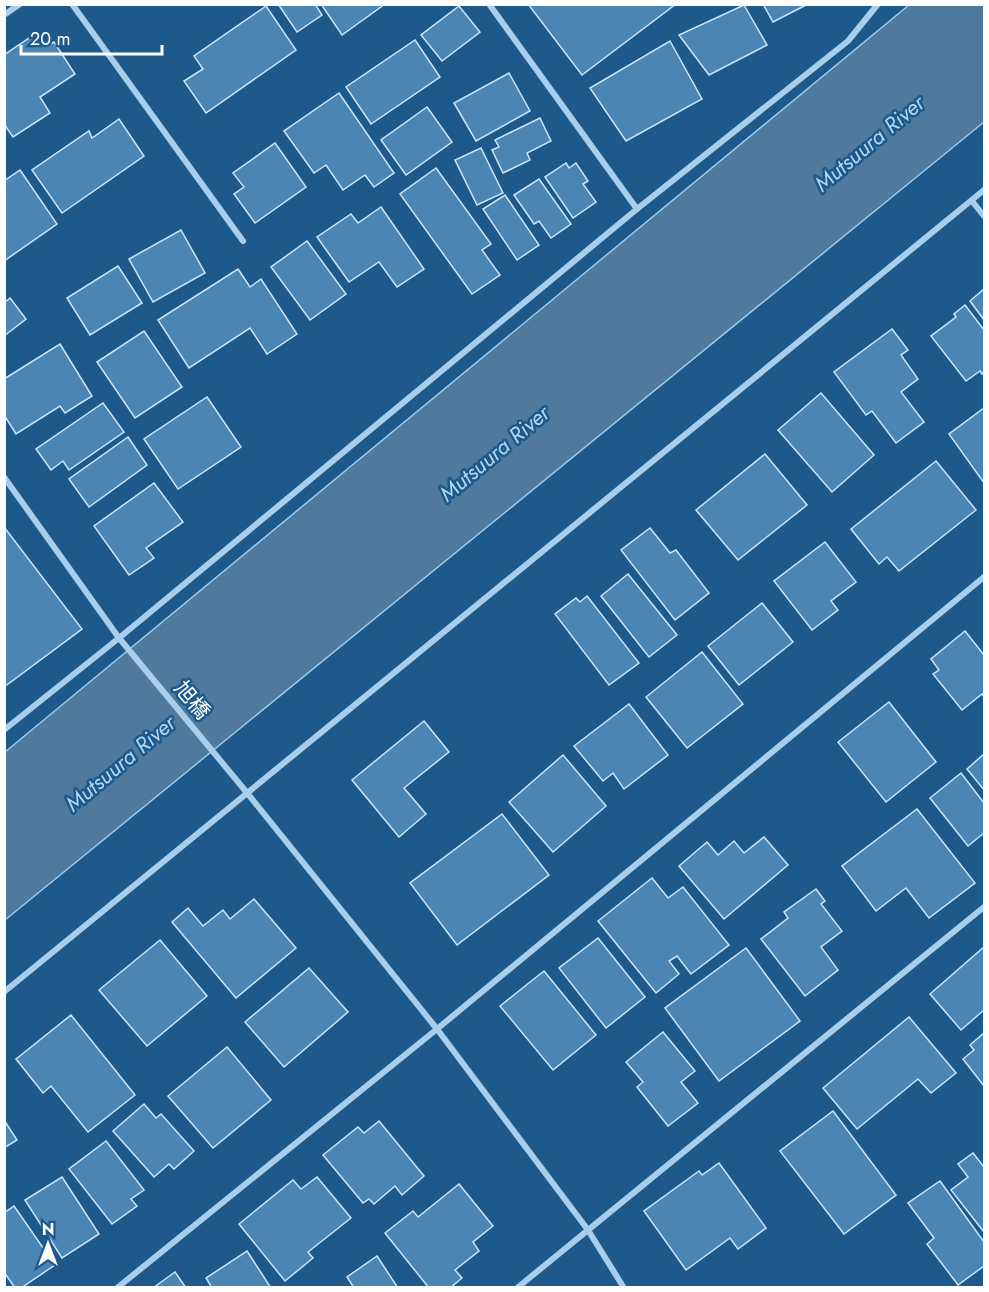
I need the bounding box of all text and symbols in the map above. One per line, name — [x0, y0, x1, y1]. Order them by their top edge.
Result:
scale bar — [21, 18, 162, 56]
text: 20 m — [30, 26, 70, 52]
water label: Mutsuura River — [807, 86, 933, 199]
water label: Mutsuura River — [432, 396, 558, 509]
street label: 旭橋 — [167, 674, 217, 726]
water label: Mutsuura River — [58, 706, 184, 819]
north arrow — [18, 1214, 78, 1274]
text: N — [42, 1218, 54, 1241]

